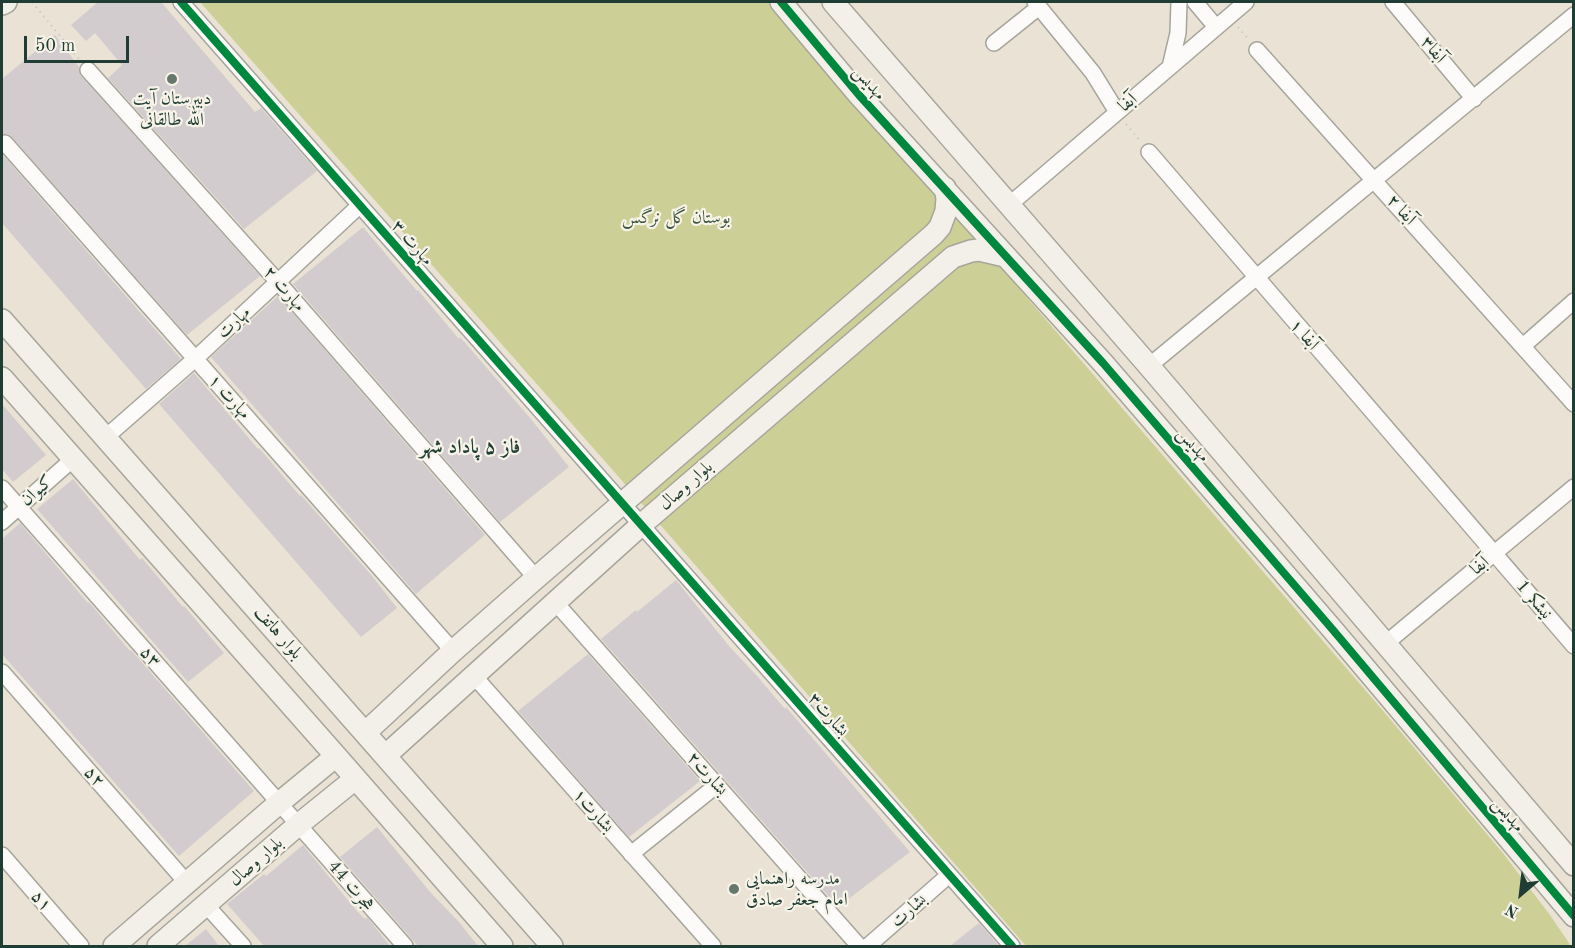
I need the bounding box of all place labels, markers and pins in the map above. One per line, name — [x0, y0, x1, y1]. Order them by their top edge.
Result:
marker: دبیرستان آیت الله طالقانی — [165, 72, 179, 86]
place label: دبیرستان آیت الله طالقانی — [133, 88, 211, 130]
place label: مدرسه راهنمایی امام جعفر صادق — [746, 868, 848, 910]
marker: مدرسه راهنمایی امام جعفر صادق — [727, 882, 741, 896]

